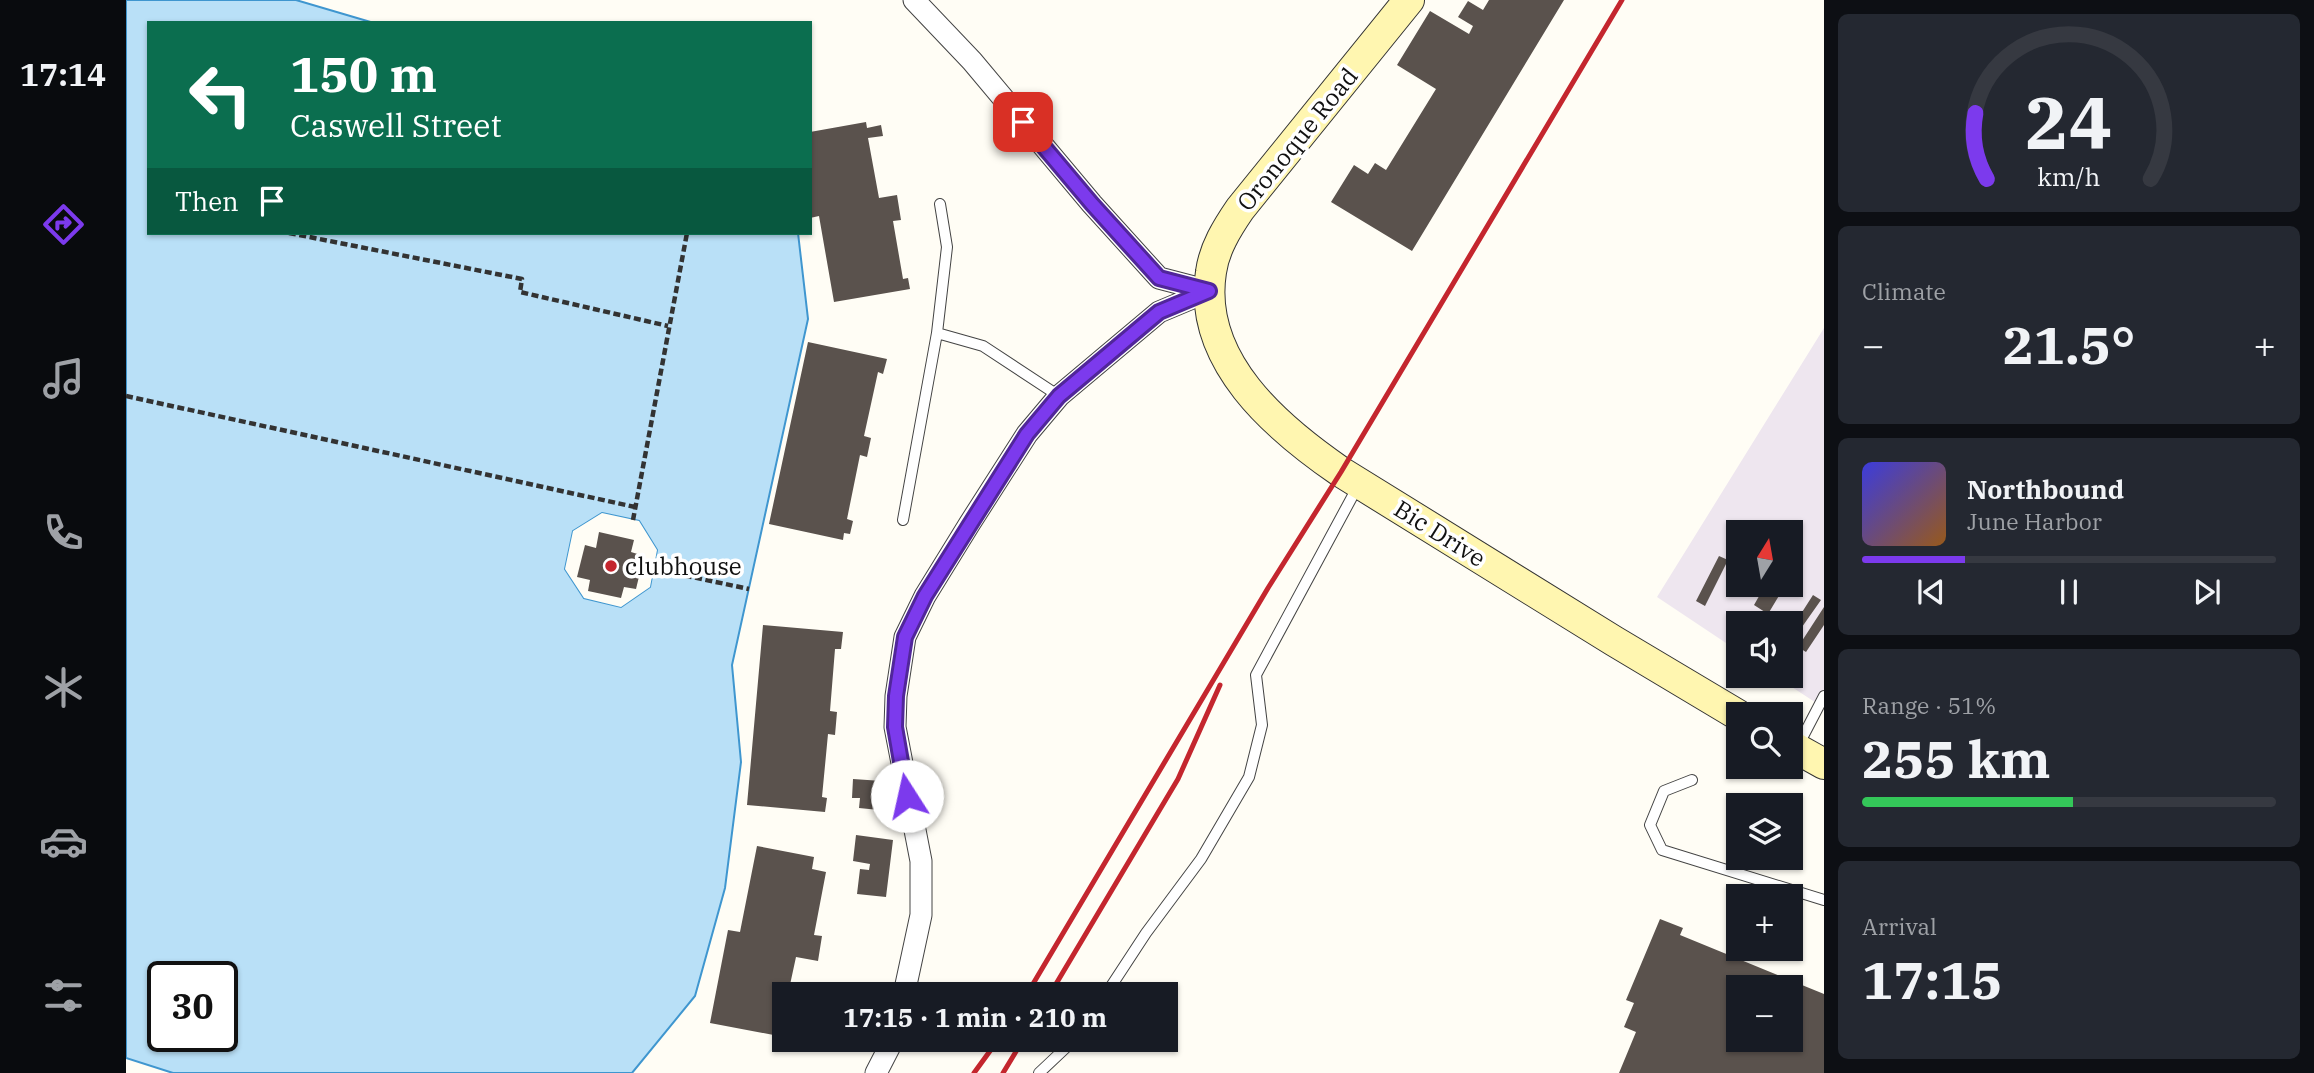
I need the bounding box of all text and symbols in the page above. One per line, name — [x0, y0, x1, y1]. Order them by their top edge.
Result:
text: 150 m — [290, 42, 437, 105]
icon: left — [175, 49, 266, 140]
text: 17:14 — [20, 53, 106, 95]
street label: Oronoque Road — [1229, 61, 1365, 217]
text: 24 — [2025, 74, 2113, 169]
pin — [993, 92, 1053, 152]
icon: arrive — [1004, 103, 1042, 141]
text: Caswell Street — [290, 104, 502, 146]
text: km/h — [2037, 160, 2101, 193]
icon: arrive — [253, 182, 291, 220]
text: Then — [175, 184, 239, 218]
icon: directions — [39, 200, 88, 249]
text: Climate — [1862, 276, 1946, 306]
text: 21.5° — [2003, 311, 2135, 378]
text: − — [1862, 320, 1885, 369]
text: + — [2253, 320, 2276, 369]
icon: music — [39, 354, 88, 403]
text: Northbound — [1967, 472, 2124, 506]
street label: Bic Drive — [1388, 492, 1492, 574]
text: June Harbor — [1967, 506, 2102, 536]
icon: phone — [39, 508, 88, 557]
north arrow — [1726, 520, 1802, 597]
map controls — [1726, 520, 1803, 1052]
place label: clubhouse — [625, 550, 742, 582]
marker: clubhouse — [603, 558, 619, 574]
icon: previous — [1912, 573, 1950, 611]
icon: pause — [2050, 573, 2088, 611]
icon: next — [2188, 573, 2226, 611]
button: sound — [1726, 611, 1803, 688]
icon: climate — [39, 663, 88, 712]
text: Range · 51% — [1862, 690, 1996, 720]
button: search — [1726, 702, 1803, 779]
text: 255 km — [1862, 725, 2051, 792]
position arrow — [870, 759, 944, 833]
button: layers — [1726, 793, 1803, 870]
icon: car — [39, 817, 88, 866]
button: + — [1726, 884, 1803, 961]
text: Arrival — [1862, 911, 1937, 941]
text: 17:15 — [1862, 946, 2003, 1013]
speed limit sign: 30 — [147, 961, 238, 1052]
icon: filters — [39, 971, 88, 1020]
button: − — [1726, 975, 1803, 1052]
text: 17:15 · 1 min · 210 m — [843, 1000, 1107, 1034]

